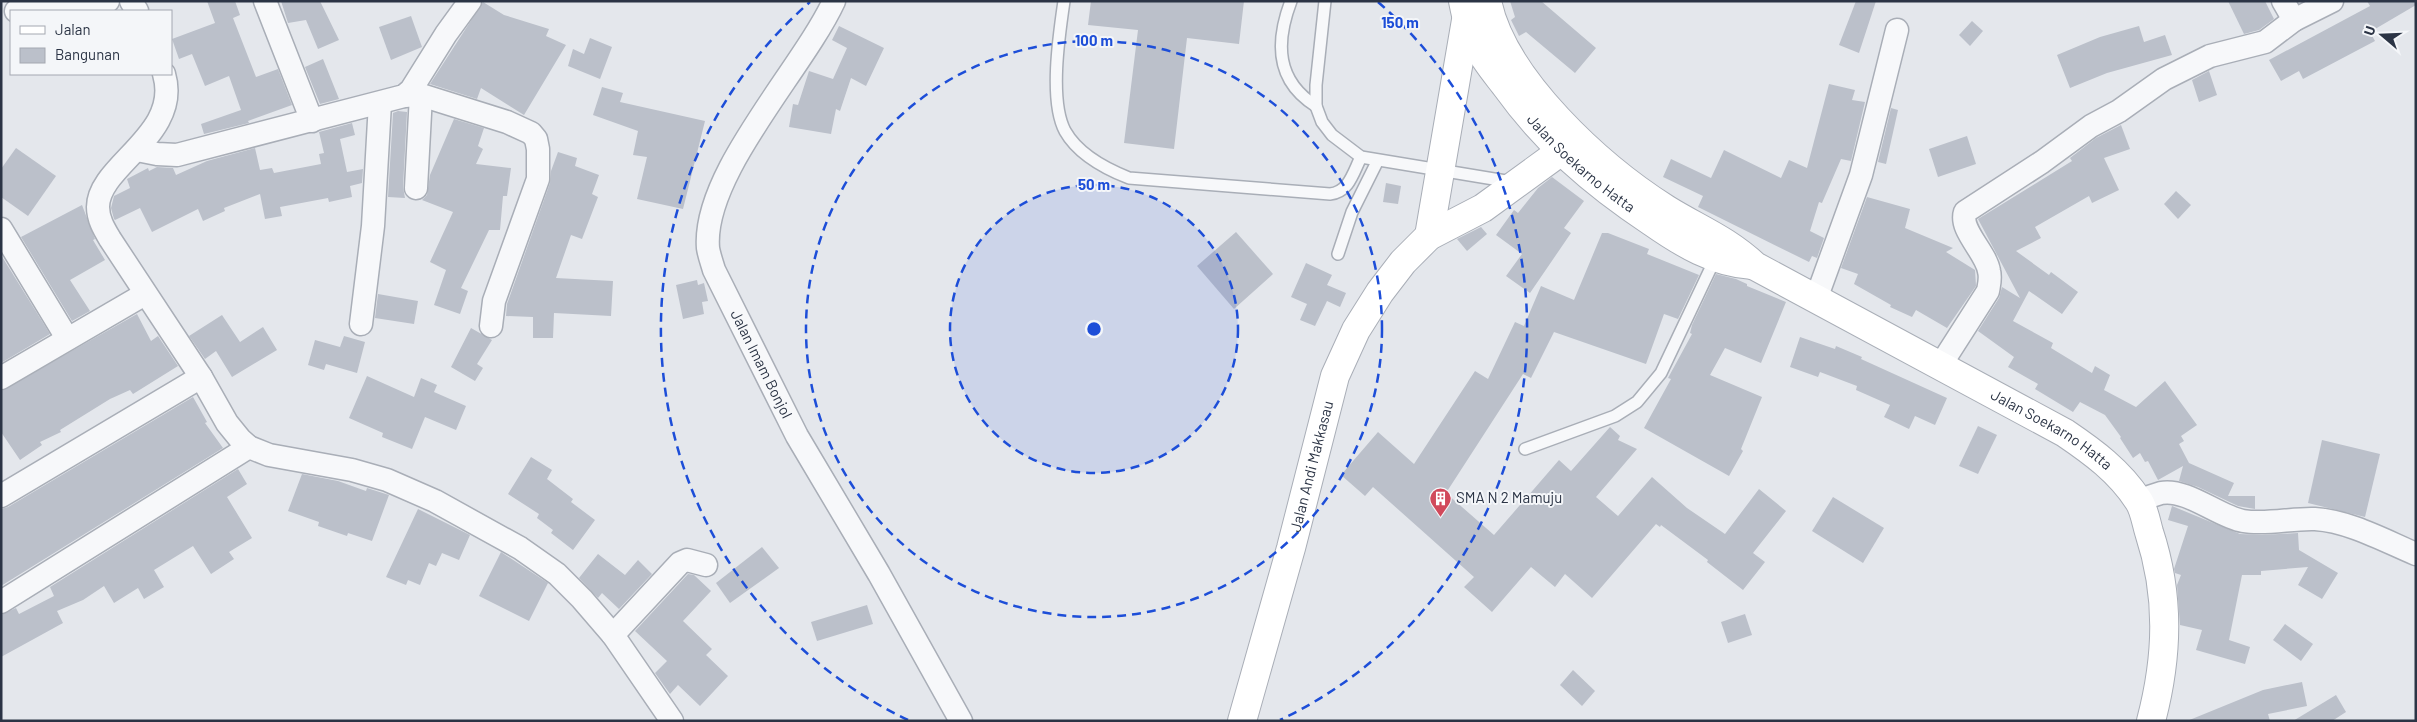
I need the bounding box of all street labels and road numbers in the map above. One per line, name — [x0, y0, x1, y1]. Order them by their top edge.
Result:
street label: Jalan Soekarno Hatta — [1524, 110, 1639, 216]
street label: Jalan Imam Bonjol — [727, 307, 797, 421]
street label: Jalan Soekarno Hatta — [1988, 385, 2116, 473]
street label: Jalan Andi Makkasau — [1285, 399, 1336, 534]

